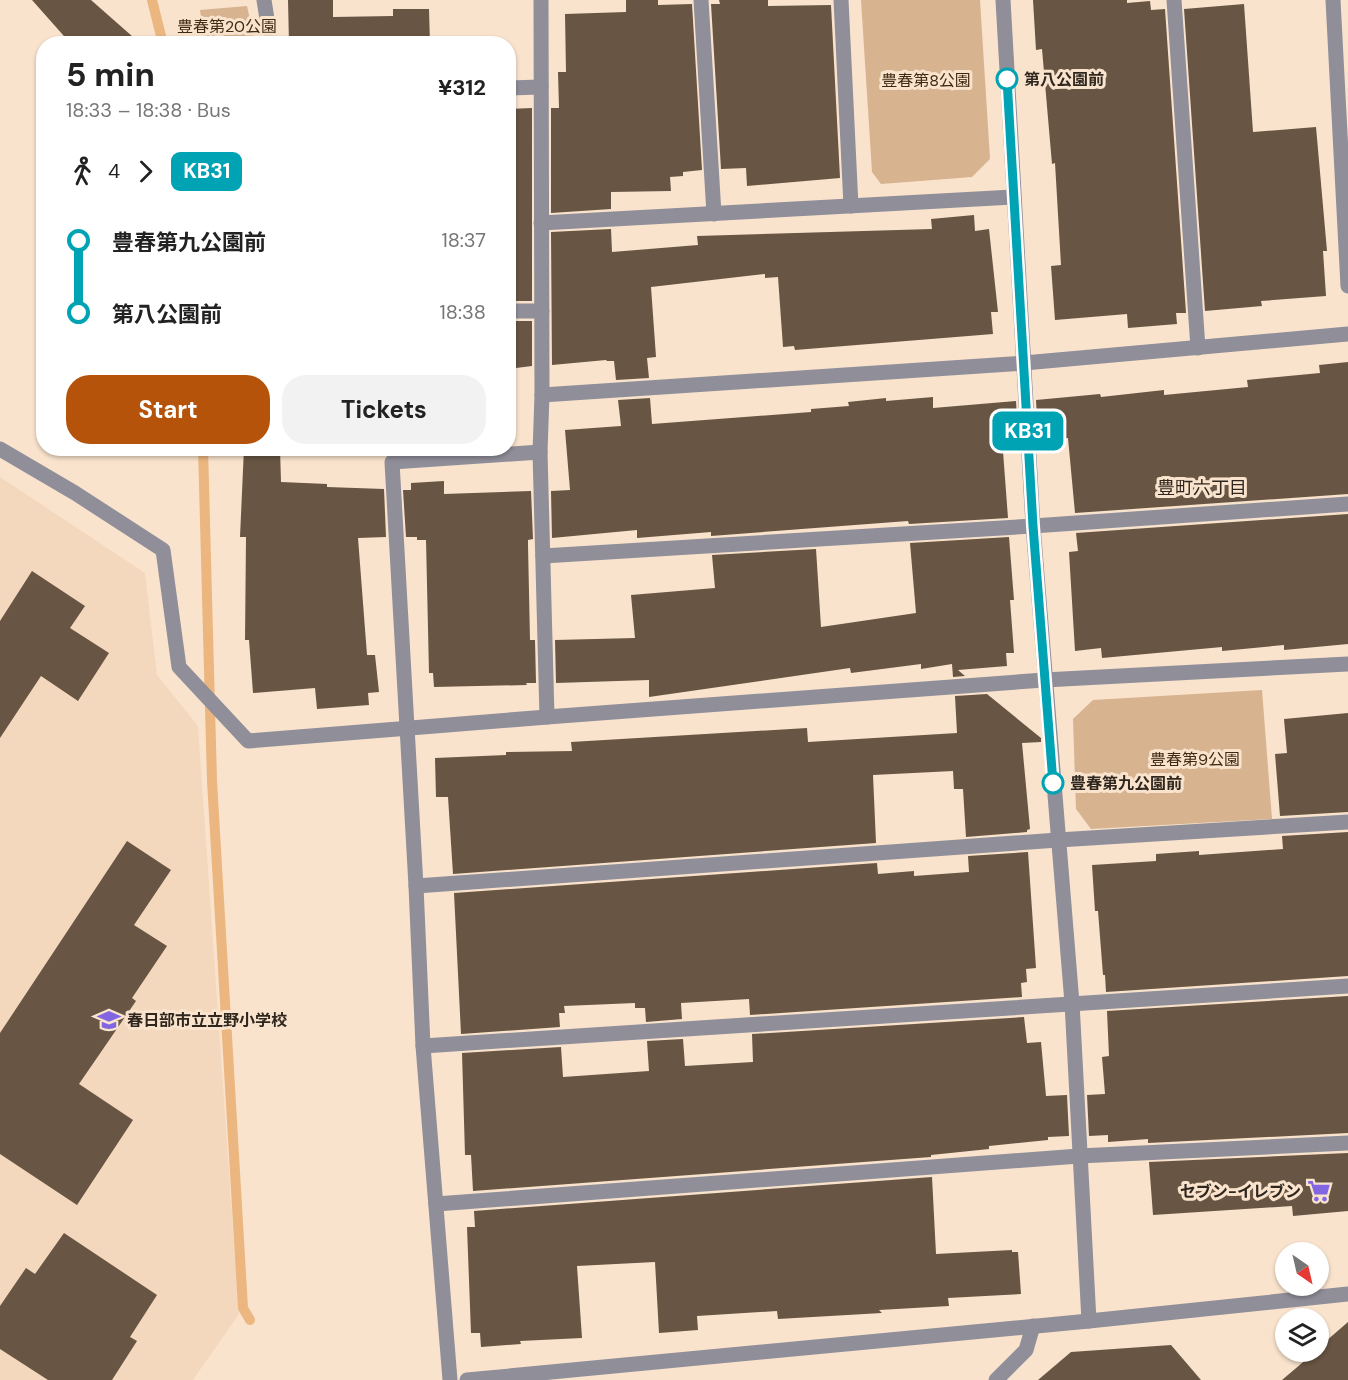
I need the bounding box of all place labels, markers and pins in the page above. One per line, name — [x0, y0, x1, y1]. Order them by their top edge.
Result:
marker: 第八公園前 — [996, 68, 1018, 90]
place label: 第八公園前 — [1024, 69, 1104, 90]
marker: 豊春第九公園前 — [1042, 772, 1064, 794]
place label: 豊春第九公園前 — [1070, 773, 1182, 794]
school or university icon: 春日部市立立野小学校 — [96, 1007, 122, 1033]
place label: 春日部市立立野小学校 — [127, 1010, 287, 1031]
supermarket icon: セブン-イレブン — [1306, 1178, 1332, 1204]
place label: セブン-イレブン — [1180, 1181, 1301, 1202]

